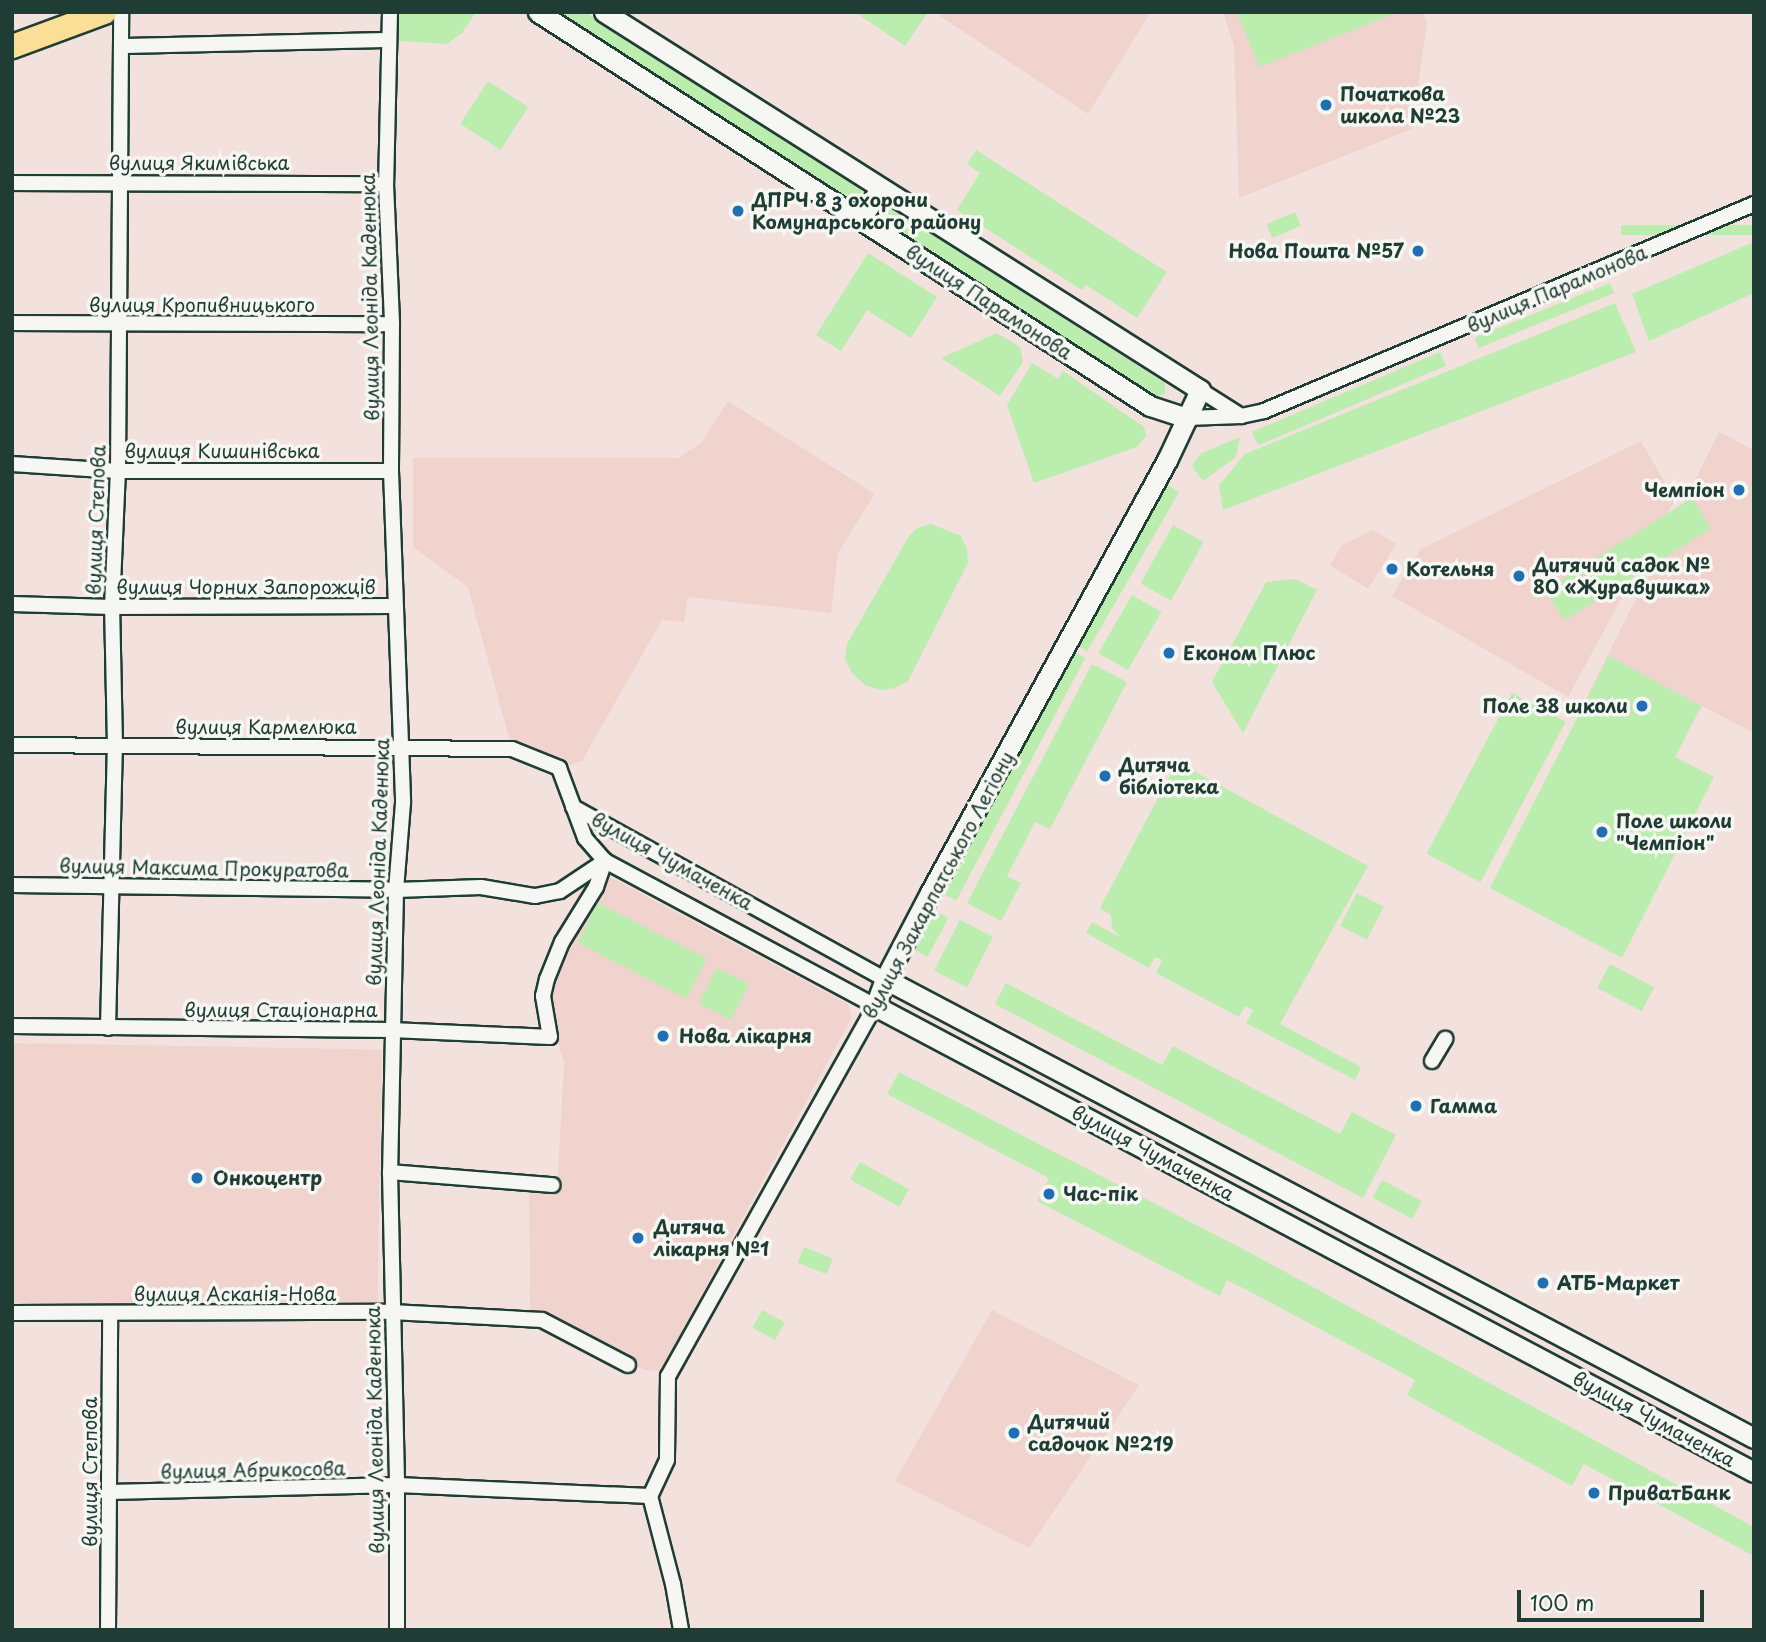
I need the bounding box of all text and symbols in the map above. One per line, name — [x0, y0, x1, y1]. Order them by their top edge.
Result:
place label: Початкова школа №23 — [1340, 83, 1461, 127]
marker: Початкова школа №23 — [1318, 97, 1334, 113]
street label: вулиця Якимівська — [108, 152, 290, 174]
street label: вулиця Леоніда Каденюка — [356, 172, 384, 422]
place label: ДПРЧ 8 з охорони Комунарського району — [752, 189, 981, 233]
marker: ДПРЧ 8 з охорони Комунарського району — [730, 203, 746, 219]
street label: вулиця Парамонова — [902, 240, 1076, 364]
place label: Нова Пошта №57 — [1227, 240, 1404, 262]
street label: вулиця Парамонова — [1464, 241, 1650, 337]
marker: Нова Пошта №57 — [1410, 243, 1426, 259]
street label: вулиця Кропивницького — [89, 294, 315, 316]
street label: вулиця Кишинівська — [125, 440, 319, 462]
street label: вулиця Степова — [82, 444, 110, 596]
place label: Чемпіон — [1644, 479, 1725, 501]
marker: Чемпіон — [1731, 482, 1747, 498]
place label: Дитячий садок № 80 «Журавушка» — [1533, 554, 1711, 598]
place label: Котельня — [1406, 558, 1494, 580]
marker: Котельня — [1384, 561, 1400, 577]
marker: Дитячий садок № 80 «Журавушка» — [1511, 568, 1527, 584]
street label: вулиця Чорних Запорожців — [116, 576, 376, 598]
place label: Економ Плюс — [1183, 642, 1317, 664]
marker: Економ Плюс — [1161, 645, 1177, 661]
place label: Поле 38 школи — [1481, 695, 1628, 717]
marker: Поле 38 школи — [1634, 698, 1650, 714]
street label: вулиця Кармелюка — [175, 716, 357, 738]
street label: вулиця Леоніда Каденюка — [362, 737, 394, 987]
street label: вулиця Закарпатського Легіону — [858, 748, 1018, 1022]
place label: Дитяча бібліотека — [1119, 754, 1219, 798]
marker: Дитяча бібліотека — [1097, 768, 1113, 784]
street label: вулиця Чумаченка — [587, 807, 757, 915]
place label: Поле школи "Чемпіон" — [1616, 810, 1732, 854]
marker: Поле школи "Чемпіон" — [1594, 824, 1610, 840]
street label: вулиця Максима Прокуратова — [59, 854, 349, 882]
street label: вулиця Стаціонарна — [184, 999, 378, 1021]
place label: Нова лікарня — [679, 1025, 811, 1047]
marker: Нова лікарня — [653, 1026, 673, 1046]
place label: Гамма — [1430, 1095, 1497, 1117]
marker: Гамма — [1408, 1098, 1424, 1114]
street label: вулиця Чумаченка — [1068, 1101, 1238, 1205]
place label: Онкоцентр — [213, 1167, 322, 1189]
marker: Онкоцентр — [187, 1168, 207, 1188]
place label: Час-пік — [1063, 1183, 1138, 1205]
marker: Час-пік — [1041, 1186, 1057, 1202]
place label: Дитяча лікарня №1 — [654, 1216, 770, 1260]
marker: Дитяча лікарня №1 — [628, 1228, 648, 1248]
place label: АТБ-Маркет — [1557, 1272, 1680, 1294]
marker: АТБ-Маркет — [1535, 1275, 1551, 1291]
street label: вулиця Асканія-Нова — [134, 1283, 336, 1305]
street label: вулиця Леоніда Каденюка — [361, 1305, 389, 1555]
street label: вулиця Чумаченка — [1569, 1367, 1739, 1471]
street label: вулиця Степова — [79, 1397, 101, 1547]
place label: Дитячий садочок №219 — [1028, 1411, 1174, 1455]
marker: Дитячий садочок №219 — [1006, 1425, 1022, 1441]
street label: вулиця Абрикосова — [160, 1457, 346, 1483]
place label: ПриватБанк — [1608, 1482, 1730, 1504]
marker: ПриватБанк — [1586, 1485, 1602, 1501]
scale bar — [1521, 1576, 1708, 1620]
text: 100 m — [1530, 1586, 1594, 1618]

